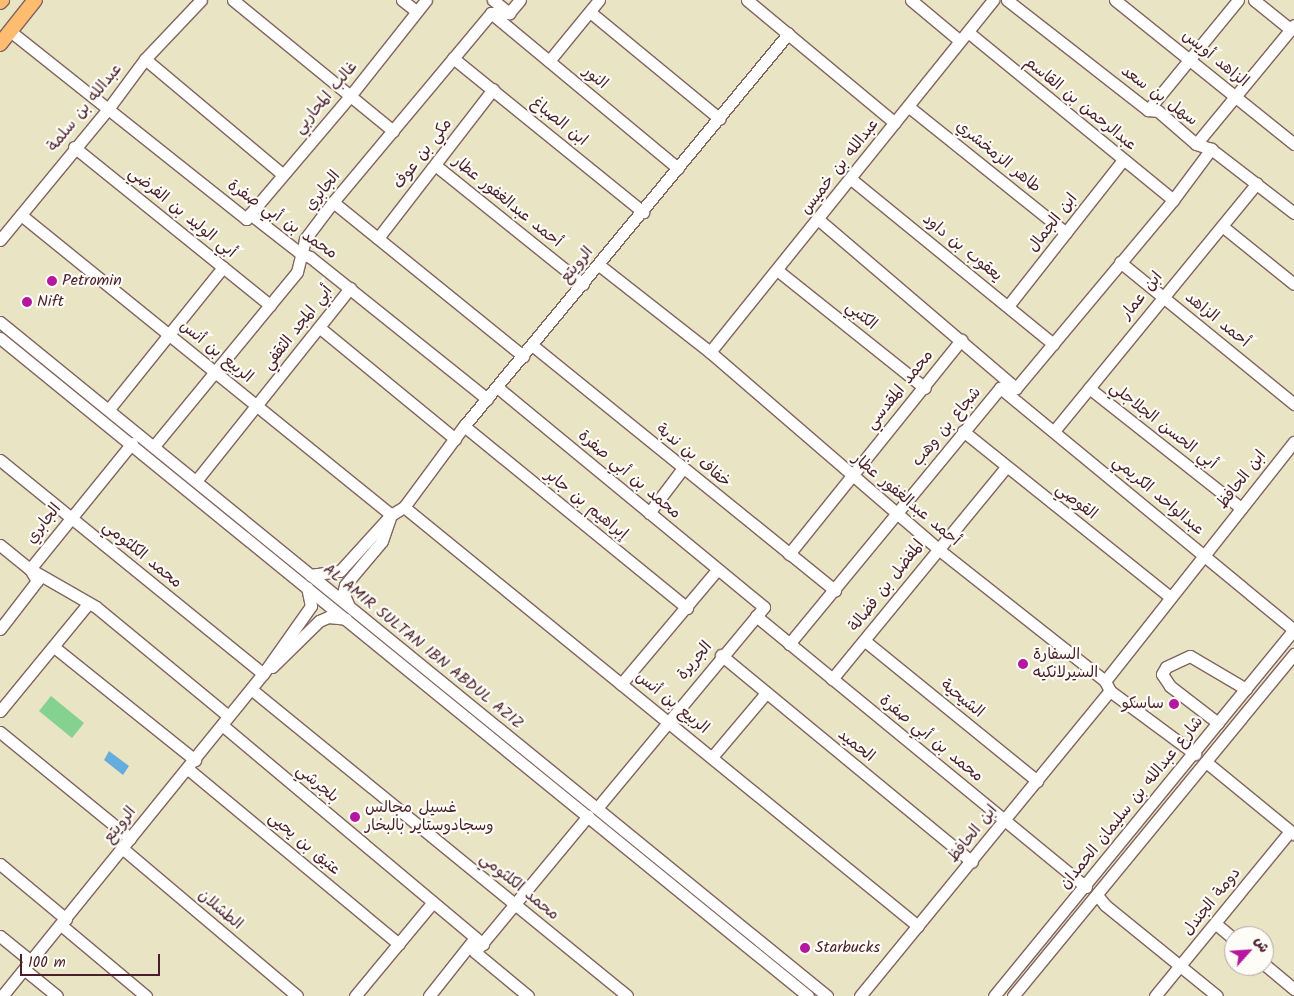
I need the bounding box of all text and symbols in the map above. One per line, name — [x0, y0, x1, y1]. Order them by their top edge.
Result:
street label: الزاهد أويس — [1178, 26, 1252, 92]
street label: عبدالرحمن بن القاسم — [1020, 53, 1140, 155]
street label: غالب المحاربي — [290, 58, 362, 138]
street label: عبدالله بن سلمة — [44, 60, 126, 156]
street label: النور — [579, 62, 611, 94]
street label: سهل بن سعد — [1117, 62, 1201, 130]
street label: ابن الصباغ — [527, 93, 591, 151]
street label: مكي بن عوف — [389, 115, 457, 193]
street label: عبدالله بن خميس — [797, 115, 883, 219]
street label: طاهر الزمخشري — [952, 117, 1044, 197]
street label: أحمد عبدالغفور عطار — [449, 152, 565, 252]
street label: أبي الوليد بن الفرضي — [124, 164, 240, 262]
street label: الجابري — [301, 167, 345, 215]
street label: محمد بن أبي صفرة — [223, 176, 341, 264]
street label: ابن الجمال — [1024, 190, 1082, 256]
street label: يعقوب بن داود — [918, 210, 1006, 286]
street label: الرويتع — [556, 243, 598, 287]
street label: ابن عمار — [1117, 268, 1167, 324]
place label: Petromin — [62, 271, 122, 291]
marker: Petromin — [46, 275, 58, 287]
street label: أبي المجد الثقفي — [259, 282, 337, 374]
street label: أحمد الزاهد — [1181, 288, 1253, 352]
place label: Nift — [37, 292, 64, 312]
marker: Nift — [21, 296, 33, 308]
street label: الكتبي — [841, 298, 881, 334]
street label: الربيع بن أنس — [175, 317, 257, 387]
street label: محمد المقدسي — [862, 346, 938, 434]
street label: أبي الحسن الجلاجلي — [1105, 378, 1221, 474]
street label: شجاع بن وهب — [908, 383, 986, 471]
street label: خفاف بن ندبة — [652, 420, 734, 492]
street label: محمد بن أبي صفرة — [574, 426, 684, 524]
street label: ابن الحافظ — [1213, 447, 1271, 513]
street label: أحمد عبدالغفور عطار — [848, 449, 964, 551]
street label: عبدالواحد الكريمي — [1108, 452, 1208, 540]
street label: إبراهيم بن جابر — [541, 466, 631, 544]
street label: القوصي — [1051, 480, 1101, 524]
street label: الجابري — [22, 500, 66, 548]
street label: محمد الكلثومي — [98, 517, 186, 593]
street label: المفضل بن فضالة — [845, 536, 929, 636]
street label: AL AMIR SULTAN IBN ABDUL AZIZ — [319, 560, 527, 734]
street label: الجريرة — [673, 638, 717, 684]
place label: السفارة السيرلانكيه — [1033, 645, 1098, 683]
marker: السفارة السيرلانكيه — [1017, 658, 1029, 670]
street label: الربيع بن أنس — [631, 668, 713, 738]
street label: الشيحية — [936, 676, 988, 722]
street label: محمد بن أبي صفرة — [875, 691, 987, 787]
place label: ساسكو — [1122, 694, 1164, 714]
marker: ساسكو — [1168, 698, 1180, 710]
street label: شارع عبدالله بن سليمان الحمدان — [1056, 713, 1208, 893]
street label: الحميد — [834, 725, 878, 767]
street label: بلجرشي — [292, 761, 342, 807]
place label: غسيل مجالس وسجادوستاير بالبخار — [365, 798, 494, 836]
street label: ابن الحافظ — [944, 801, 1002, 867]
street label: الرويتع — [99, 803, 141, 847]
street label: عتيق بن يحيى — [264, 808, 344, 880]
marker: غسيل مجالس وسجادوستاير بالبخار — [349, 811, 361, 823]
street label: محمد الكلثومي — [475, 849, 563, 925]
street label: دومة الجندل — [1179, 864, 1245, 940]
street label: الطشلان — [194, 886, 246, 934]
north arrow — [1224, 926, 1274, 976]
text: ش — [1248, 933, 1275, 957]
place label: Starbucks — [815, 938, 880, 958]
marker: Starbucks — [799, 942, 811, 954]
scale bar — [22, 944, 162, 976]
text: 100 m — [28, 951, 66, 975]

